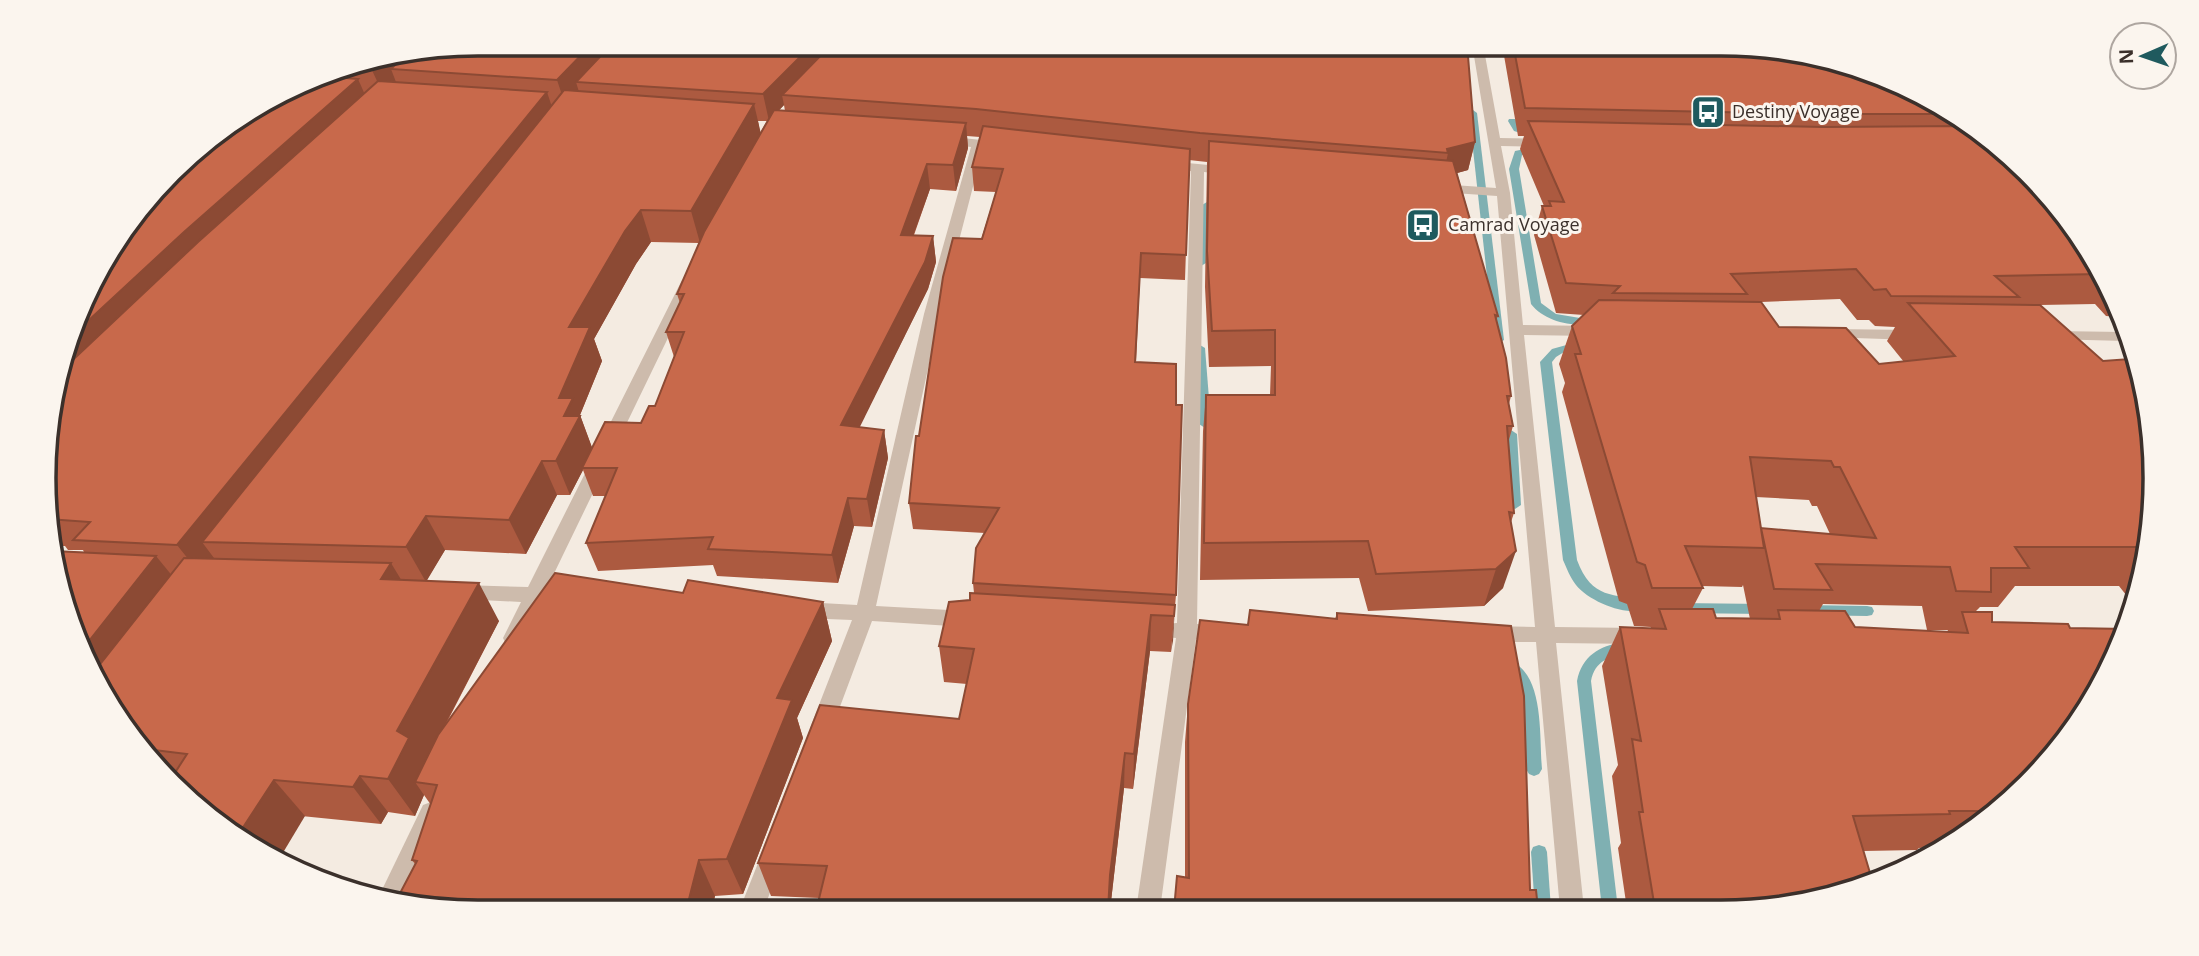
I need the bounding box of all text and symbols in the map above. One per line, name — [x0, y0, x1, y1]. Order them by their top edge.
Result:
north arrow — [2108, 21, 2178, 91]
text: N — [2113, 48, 2139, 65]
bus stop icon: Destiny Voyage — [1689, 93, 1727, 131]
place label: Destiny Voyage — [1732, 99, 1860, 123]
bus stop icon: Camrad Voyage — [1404, 206, 1442, 244]
place label: Camrad Voyage — [1448, 212, 1580, 236]

